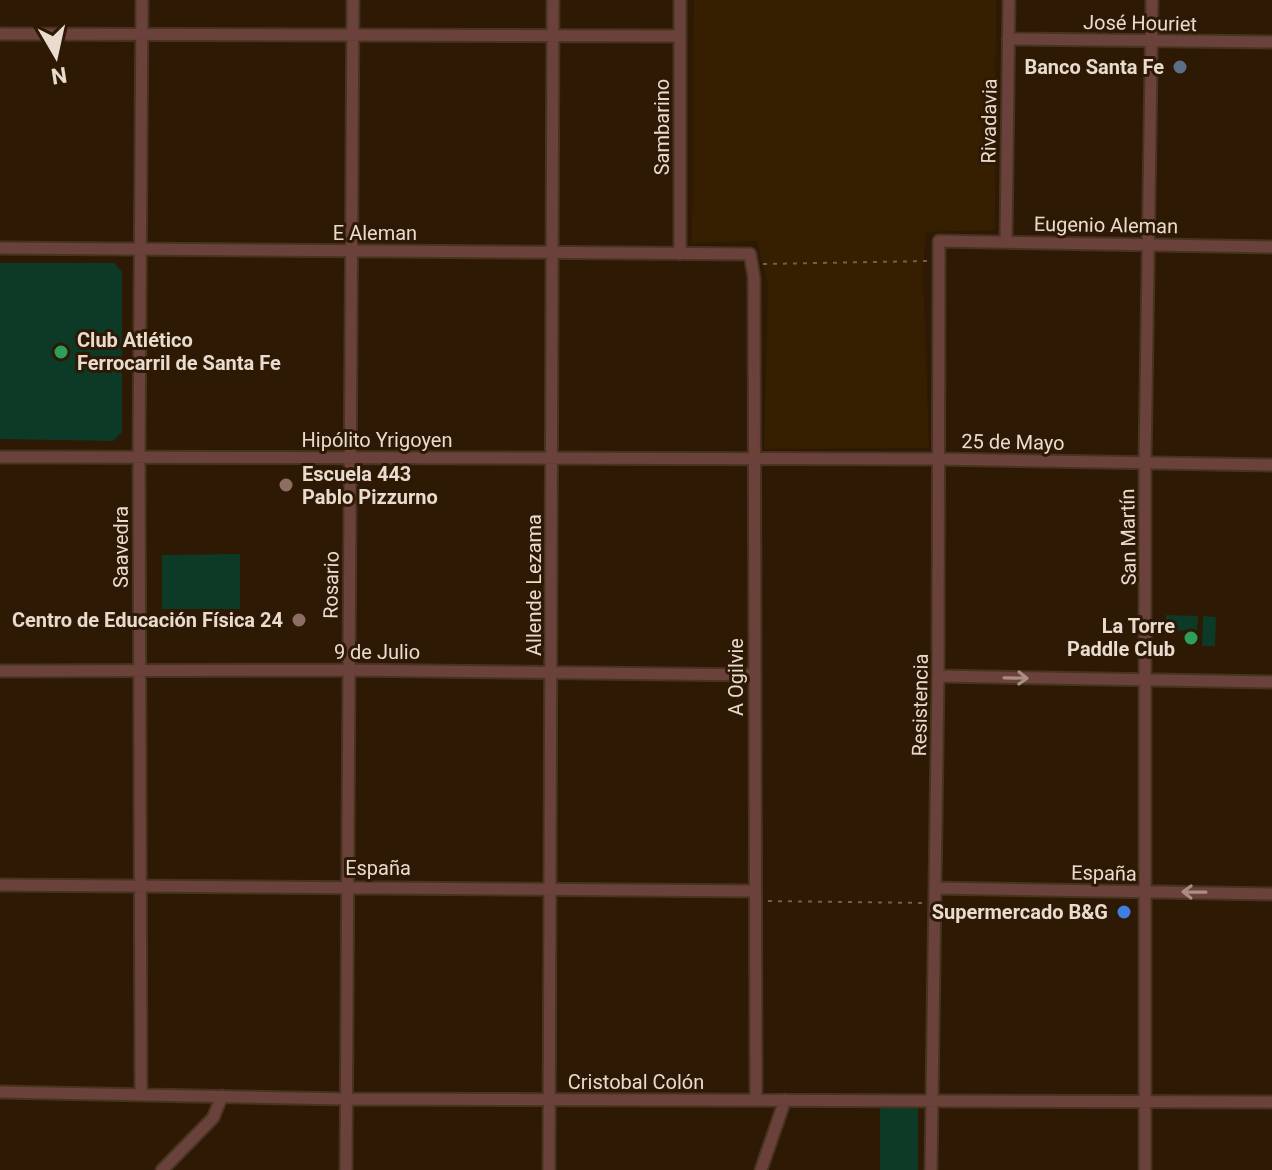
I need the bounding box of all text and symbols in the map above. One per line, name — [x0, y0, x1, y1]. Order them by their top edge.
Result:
street label: José Houriet — [1083, 10, 1197, 36]
north arrow — [16, 16, 96, 96]
place label: Banco Santa Fe — [1024, 55, 1164, 79]
marker: Banco Santa Fe — [1171, 58, 1189, 76]
text: N — [49, 62, 69, 89]
street label: Rivadavia — [976, 78, 1002, 164]
street label: Sambarino — [650, 79, 674, 175]
street label: Eugenio Aleman — [1034, 212, 1178, 238]
street label: E Aleman — [333, 221, 417, 245]
place label: Club Atlético Ferrocarril de Santa Fe — [77, 328, 281, 375]
marker: Club Atlético Ferrocarril de Santa Fe — [52, 343, 70, 361]
street label: Hipólito Yrigoyen — [302, 428, 452, 452]
street label: 25 de Mayo — [961, 429, 1065, 455]
place label: Escuela 443 Pablo Pizzurno — [302, 462, 438, 509]
marker: Escuela 443 Pablo Pizzurno — [277, 476, 295, 494]
street label: San Martín — [1115, 488, 1141, 586]
street label: Saavedra — [109, 506, 133, 588]
street label: Allende Lezama — [522, 514, 546, 656]
street label: Rosario — [318, 551, 344, 619]
place label: Centro de Educación Física 24 — [12, 608, 283, 632]
marker: Centro de Educación Física 24 — [290, 611, 308, 629]
place label: La Torre Paddle Club — [1067, 614, 1175, 661]
marker: La Torre Paddle Club — [1182, 629, 1200, 647]
street label: A Ogilvie — [724, 638, 748, 716]
street label: 9 de Julio — [334, 640, 420, 664]
street label: Resistencia — [907, 653, 933, 757]
one-way arrow — [1002, 670, 1029, 686]
street label: España — [345, 856, 411, 880]
street label: España — [1071, 860, 1137, 886]
one-way arrow — [1181, 885, 1208, 900]
place label: Supermercado B&G — [932, 900, 1108, 924]
marker: Supermercado B&G — [1115, 903, 1133, 921]
street label: Cristobal Colón — [568, 1070, 704, 1094]

